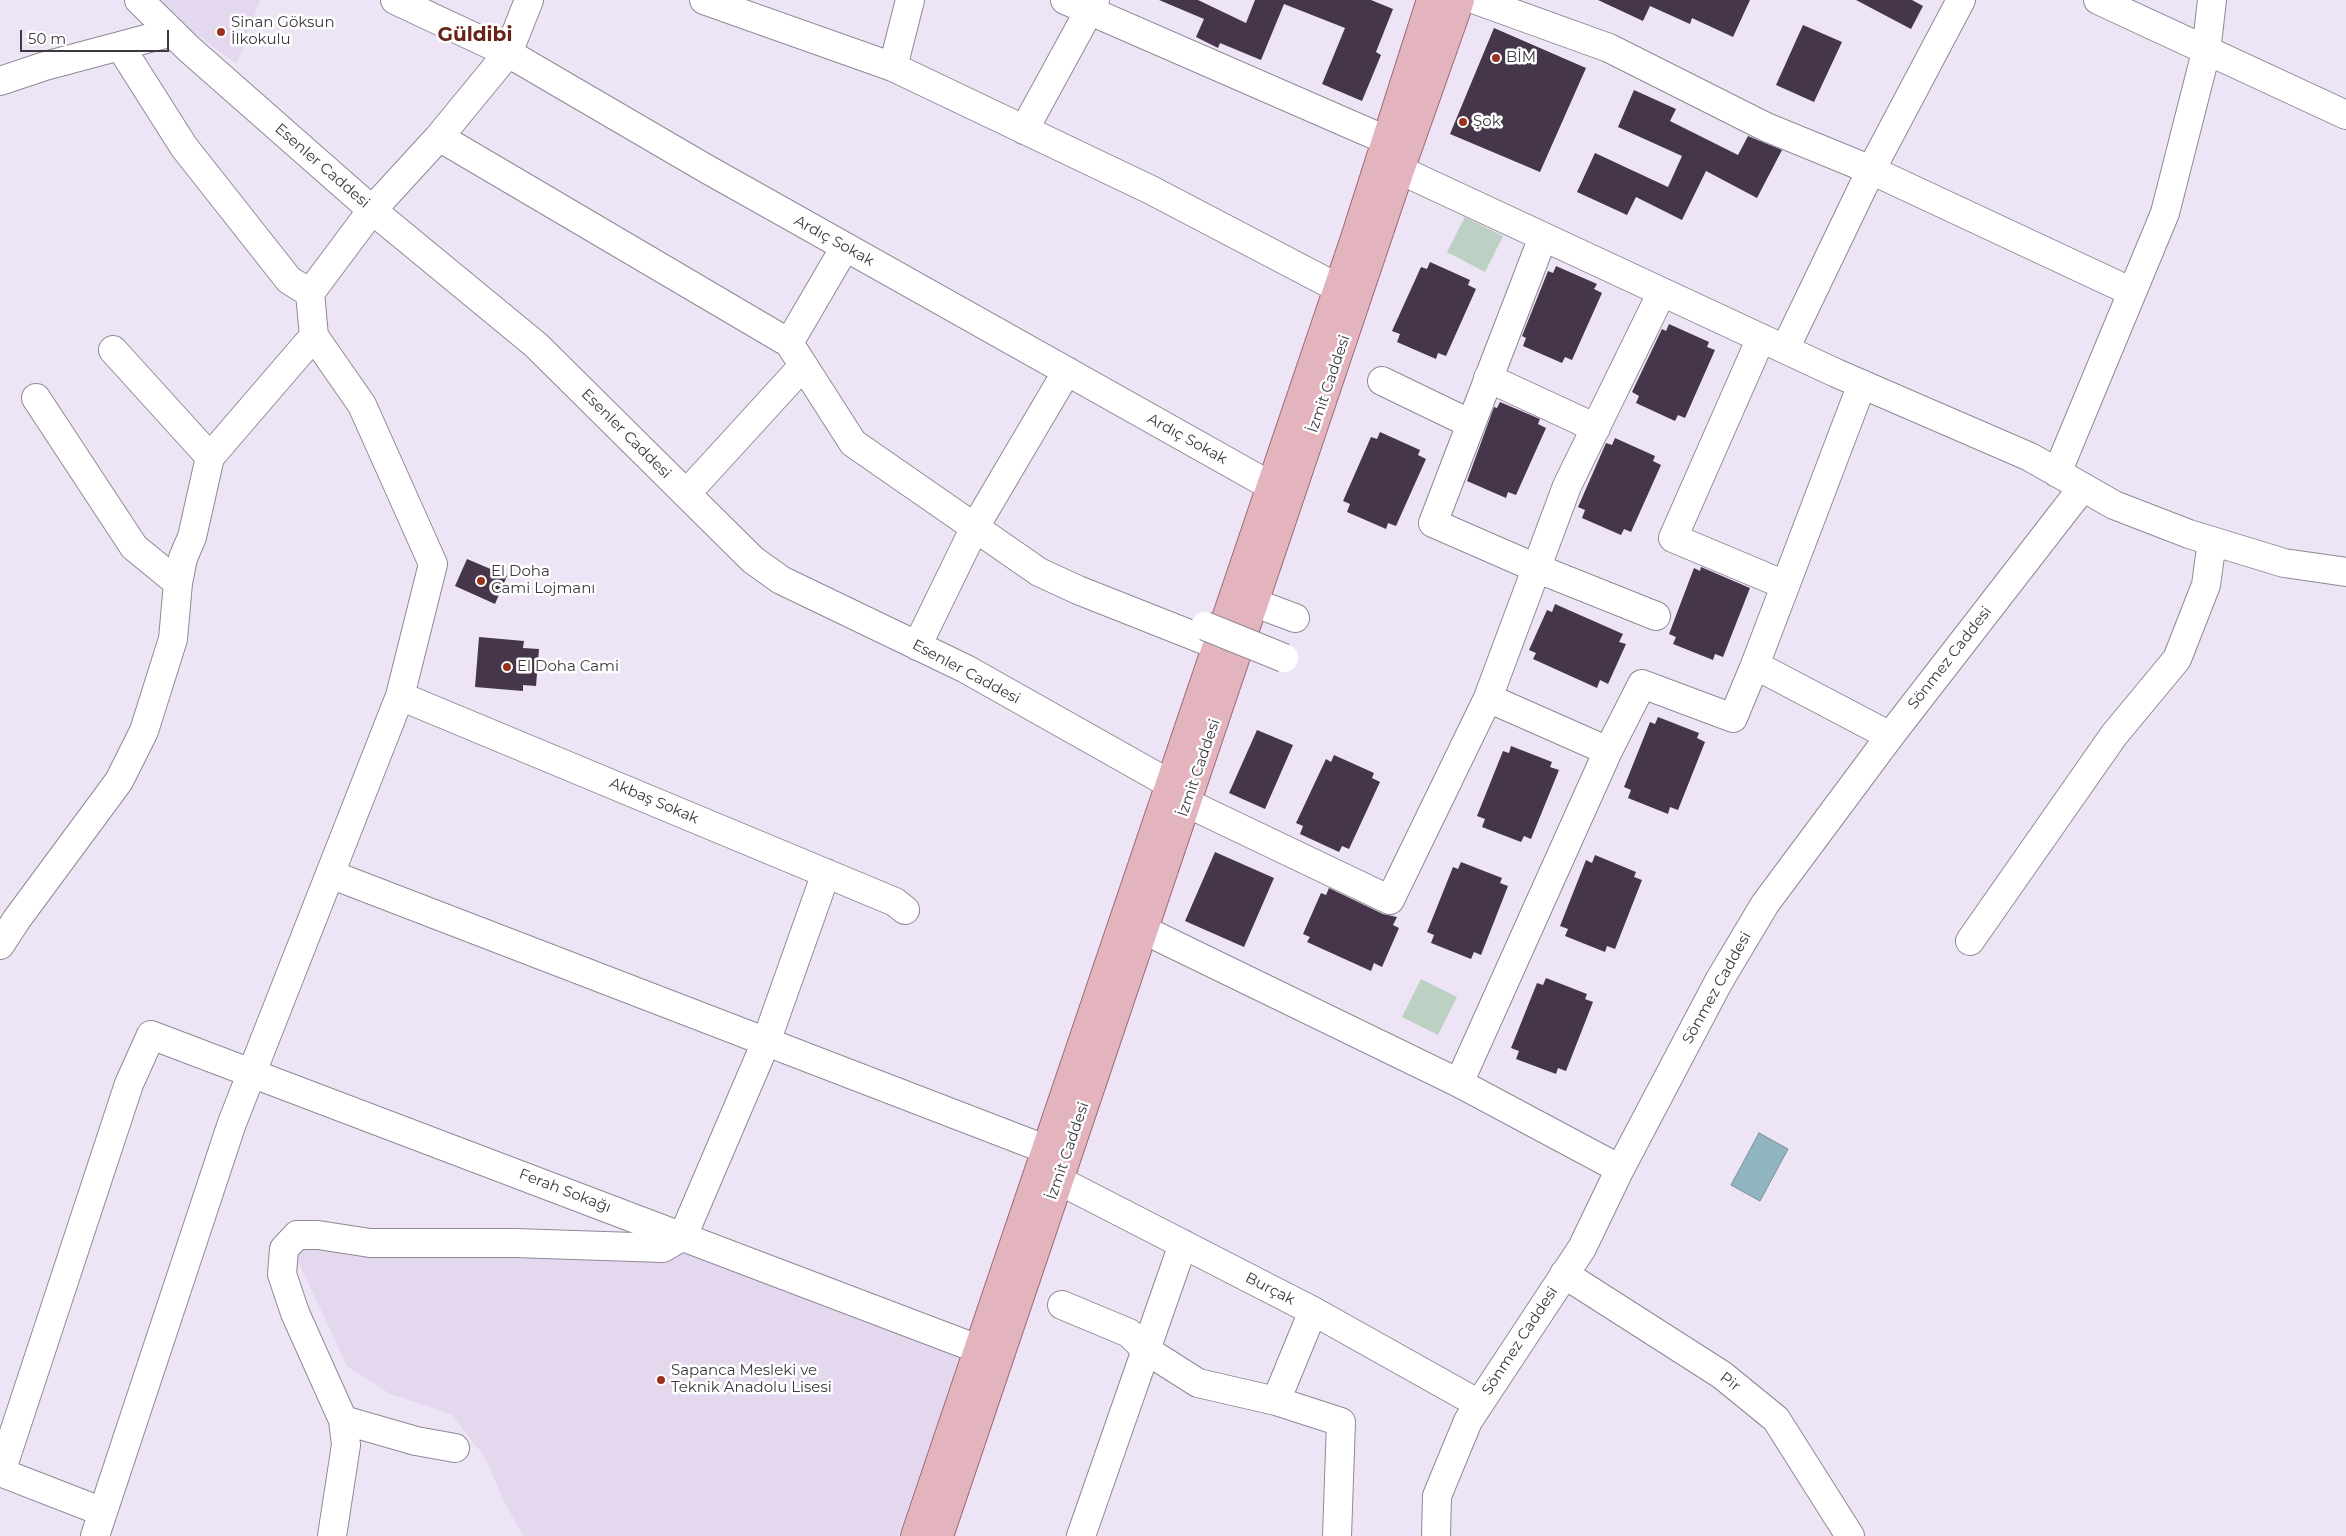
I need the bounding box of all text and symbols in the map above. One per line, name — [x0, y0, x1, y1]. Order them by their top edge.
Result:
place label: Sinan Göksun İlkokulu — [231, 14, 335, 49]
scale bar — [22, 20, 171, 52]
district label: Güldibi — [438, 23, 512, 47]
marker: Sinan Göksun İlkokulu — [215, 26, 227, 38]
text: 50 m — [28, 29, 66, 48]
place label: BİM — [1506, 49, 1536, 67]
marker: BİM — [1490, 52, 1502, 64]
place label: Şok — [1473, 113, 1501, 131]
marker: Şok — [1457, 116, 1469, 128]
street label: Esenler Caddesi — [271, 120, 373, 212]
street label: Ardıç Sokak — [791, 212, 877, 270]
street label: İzmit Caddesi — [1304, 333, 1354, 435]
street label: Esenler Caddesi — [577, 385, 675, 483]
street label: Ardıç Sokak — [1144, 410, 1230, 468]
place label: El Doha Cami Lojmanı — [491, 563, 595, 598]
marker: El Doha Cami Lojmanı — [475, 575, 487, 587]
street label: Sönmez Caddesi — [1904, 603, 1996, 713]
street label: Esenler Caddesi — [909, 636, 1023, 708]
place label: El Doha Cami — [517, 658, 619, 676]
marker: El Doha Cami — [501, 661, 513, 673]
street label: İzmit Caddesi — [1174, 717, 1224, 819]
street label: Akbaş Sokak — [607, 774, 701, 828]
street label: Sönmez Caddesi — [1679, 929, 1755, 1047]
street label: İzmit Caddesi — [1043, 1100, 1093, 1202]
street label: Ferah Sokağı — [516, 1165, 614, 1217]
street label: Burçak — [1242, 1269, 1298, 1309]
street label: Sönmez Caddesi — [1478, 1284, 1562, 1398]
place label: Sapanca Mesleki ve Teknik Anadolu Lisesi — [671, 1362, 832, 1397]
street label: Pir — [1716, 1368, 1744, 1396]
marker: Sapanca Mesleki ve Teknik Anadolu Lisesi — [655, 1374, 667, 1386]

